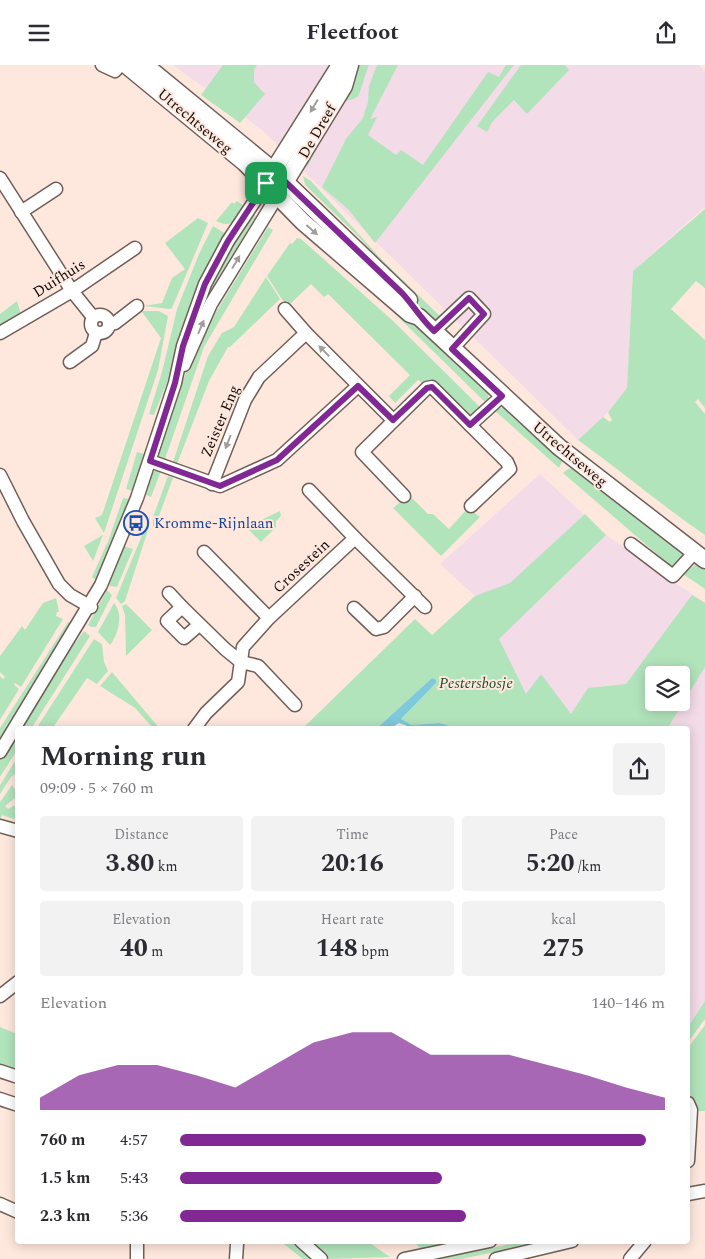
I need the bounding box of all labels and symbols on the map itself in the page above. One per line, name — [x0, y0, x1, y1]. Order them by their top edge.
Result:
street label: Utrechtseweg — [152, 83, 237, 160]
street label: De Dreef — [293, 98, 343, 163]
one-way arrow — [309, 100, 318, 113]
pin — [245, 162, 287, 204]
one-way arrow — [305, 224, 318, 235]
street label: Duifhuis — [28, 253, 90, 304]
one-way arrow — [232, 256, 241, 269]
one-way arrow — [198, 319, 206, 334]
one-way arrow — [318, 346, 330, 358]
street label: Zeister Eng — [195, 381, 246, 461]
street label: Utrechtseweg — [527, 416, 612, 493]
one-way arrow — [224, 435, 232, 450]
bus stop icon: Kromme-Rijnlaan — [123, 510, 149, 536]
place label: Kromme-Rijnlaan — [154, 512, 274, 535]
street label: Crosestein — [268, 534, 335, 599]
park label: Pestersbosje — [439, 672, 513, 695]

